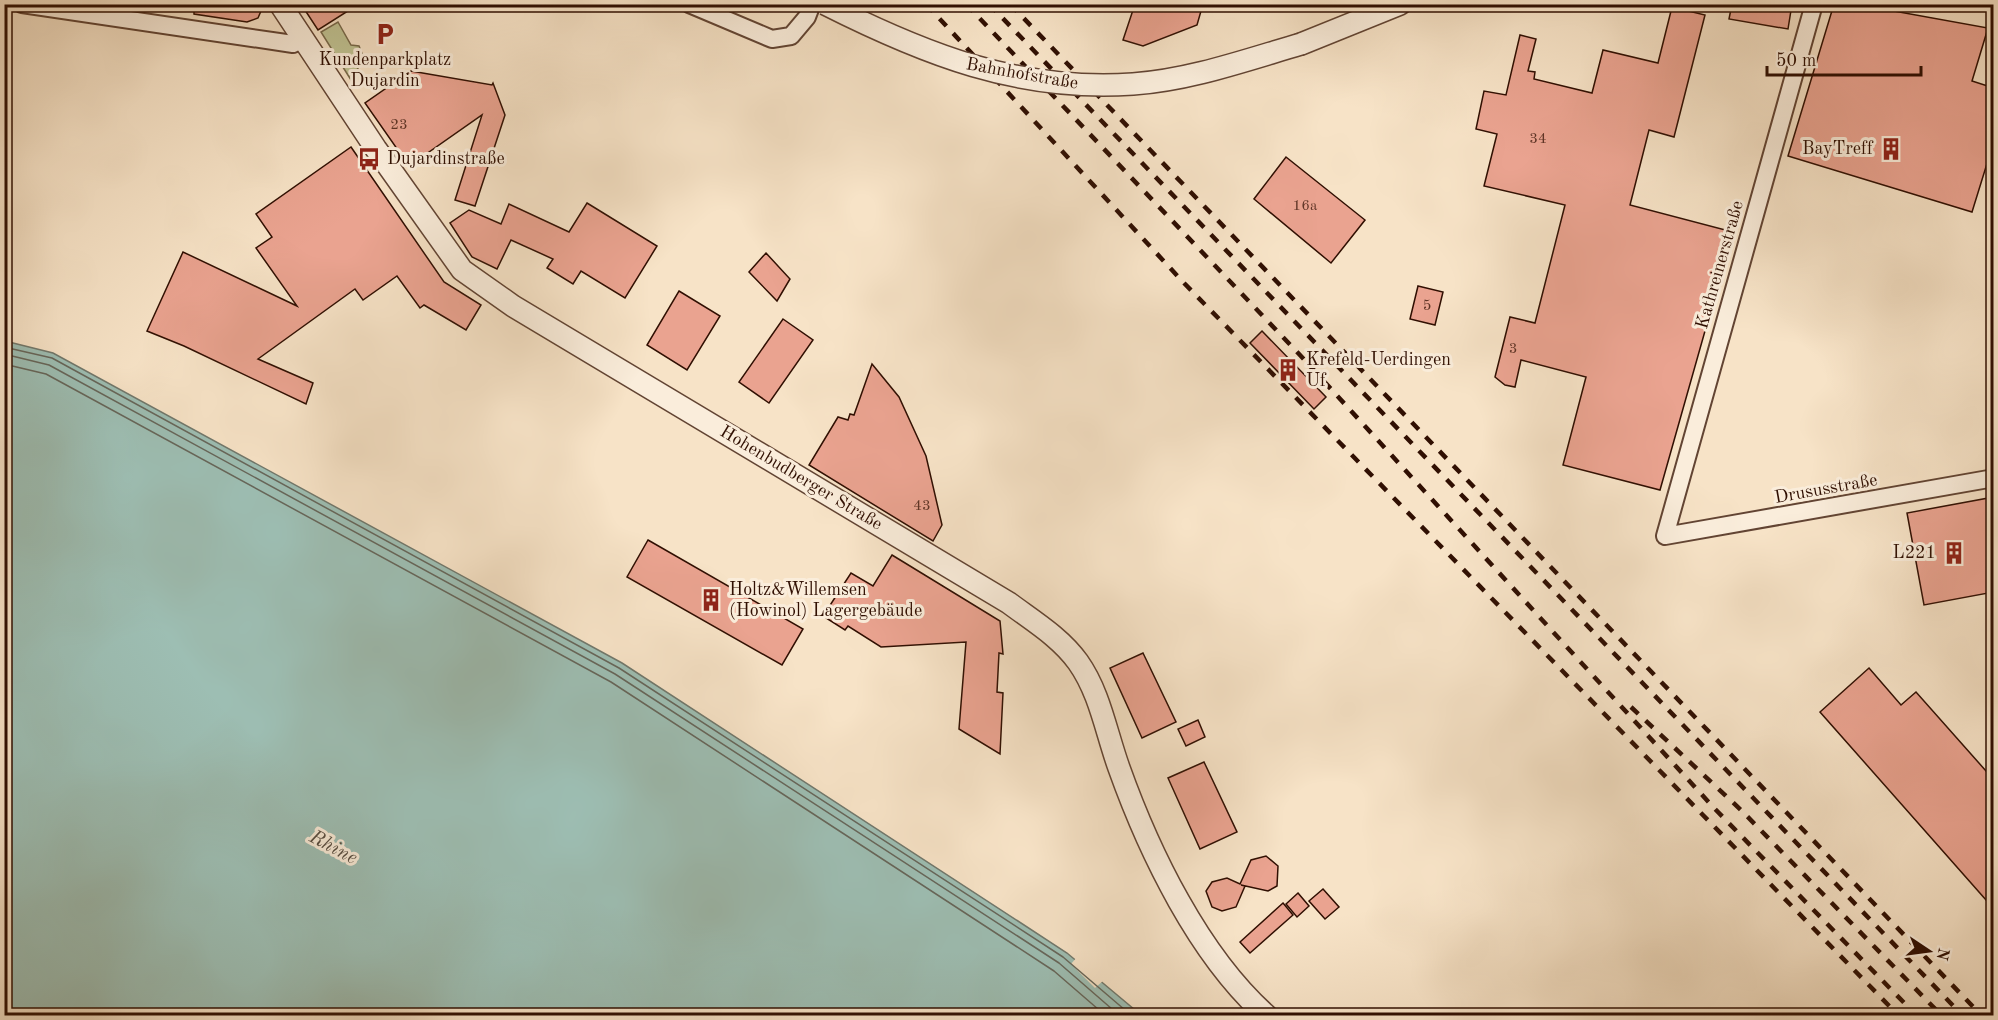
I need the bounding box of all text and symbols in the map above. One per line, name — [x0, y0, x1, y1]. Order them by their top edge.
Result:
parking icon: Kundenparkplatz Dujardin — [372, 21, 398, 47]
scale bar — [1767, 39, 1922, 77]
place label: Kundenparkplatz Dujardin — [319, 51, 451, 90]
text: 50 m — [1776, 52, 1816, 70]
street label: Bahnhofstraße — [964, 55, 1080, 93]
house number: 23 — [390, 118, 408, 133]
house number: 34 — [1529, 132, 1547, 147]
building icon: BayTreff — [1878, 136, 1904, 162]
place label: BayTreff — [1802, 140, 1874, 158]
bus stop icon: Dujardinstraße — [356, 146, 382, 172]
place label: Dujardinstraße — [387, 150, 505, 168]
house number: 16a — [1293, 199, 1318, 214]
street label: Kathreinerstraße — [1693, 199, 1747, 331]
house number: 5 — [1423, 299, 1431, 314]
house number: 3 — [1509, 342, 1517, 357]
place label: Krefeld-Uerdingen Uf — [1306, 351, 1451, 390]
building icon: Krefeld-Uerdingen Uf — [1275, 357, 1301, 383]
street label: Hohenbudberger Straße — [717, 422, 885, 534]
street label: Drususstraße — [1773, 471, 1879, 507]
house number: 43 — [913, 499, 931, 514]
building icon: L221 — [1941, 540, 1967, 566]
place label: L221 — [1893, 544, 1936, 562]
place label: Holtz&Willemsen (Howinol) Lagergebäude — [729, 581, 922, 620]
building icon: Holtz&Willemsen (Howinol) Lagergebäude — [698, 587, 724, 613]
water label: Rhine — [305, 827, 360, 869]
north arrow — [1899, 921, 1959, 981]
text: N — [1932, 946, 1951, 962]

